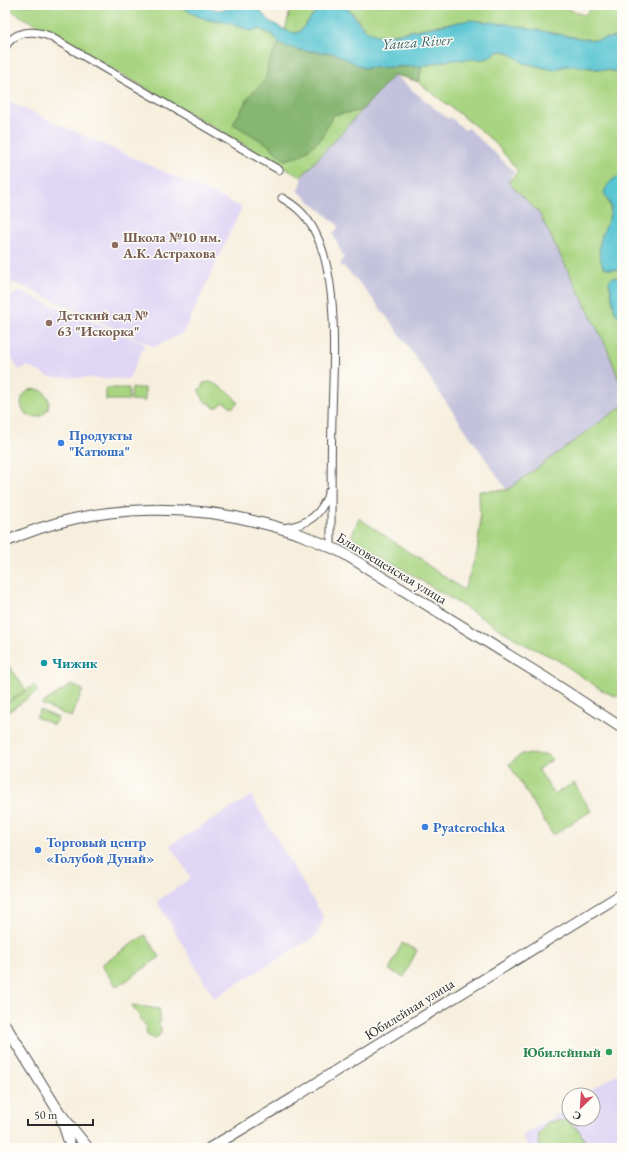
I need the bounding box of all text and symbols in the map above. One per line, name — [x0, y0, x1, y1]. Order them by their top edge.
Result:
water label: Yauza River — [381, 29, 454, 53]
place label: Школа №10 им. А.К. Астрахова — [122, 228, 221, 262]
marker: Школа №10 им. А.К. Астрахова — [110, 240, 120, 250]
place label: Детский сад № 63 "Искорка" — [57, 306, 148, 340]
marker: Детский сад № 63 "Искорка" — [44, 318, 54, 328]
place label: Продукты "Катюша" — [69, 426, 133, 460]
marker: Продукты "Катюша" — [56, 438, 66, 448]
street label: Благовещенская улица — [334, 528, 451, 608]
place label: Чижик — [52, 654, 98, 672]
marker: Чижик — [39, 658, 49, 668]
place label: Pyaterochka — [433, 818, 506, 836]
marker: Pyaterochka — [420, 822, 430, 832]
place label: Торговый центр «Голубой Дунай» — [46, 833, 154, 867]
marker: Торговый центр «Голубой Дунай» — [33, 845, 43, 855]
street label: Юбилейная улица — [361, 974, 458, 1044]
place label: Юбилейный — [523, 1043, 601, 1061]
marker: Юбилейный — [604, 1047, 614, 1057]
north arrow — [561, 1087, 601, 1127]
scale bar — [28, 1101, 93, 1127]
text: 50 m — [34, 1107, 58, 1123]
text: С — [570, 1108, 583, 1124]

